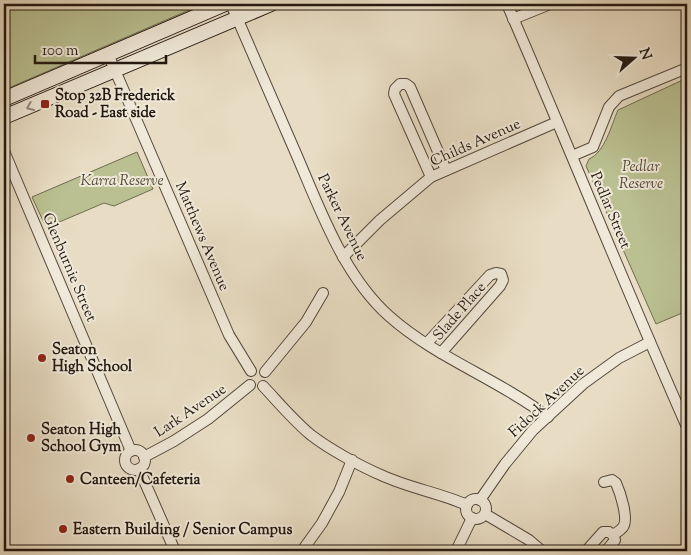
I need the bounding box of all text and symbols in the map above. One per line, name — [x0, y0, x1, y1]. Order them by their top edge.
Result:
scale bar — [35, 32, 166, 64]
north arrow — [608, 32, 658, 82]
text: 100 m — [42, 41, 79, 62]
text: N — [633, 46, 656, 63]
place label: Stop 32B Frederick Road - East side — [55, 86, 176, 124]
marker: Stop 32B Frederick Road - East side — [39, 98, 51, 110]
one-way arrow — [26, 101, 34, 111]
street label: Childs Avenue — [427, 114, 524, 173]
park label: Pedlar Reserve — [619, 157, 663, 195]
street label: Pedlar Street — [584, 169, 635, 252]
park label: Karra Reserve — [81, 171, 163, 192]
street label: Parker Avenue — [312, 171, 372, 265]
street label: Matthews Avenue — [169, 179, 234, 294]
street label: Glenburnie Street — [36, 210, 101, 325]
street label: Slade Place — [429, 278, 492, 346]
place label: Seaton High School — [52, 340, 133, 378]
marker: Seaton High School — [36, 352, 48, 364]
street label: Fidock Avenue — [504, 361, 590, 443]
street label: Lark Avenue — [151, 379, 231, 443]
place label: Seaton High School Gym — [41, 420, 122, 458]
marker: Seaton High School Gym — [25, 432, 37, 444]
place label: Canteen/Cafeteria — [80, 470, 201, 491]
marker: Canteen/Cafeteria — [64, 473, 76, 485]
place label: Eastern Building / Senior Campus — [73, 520, 292, 541]
marker: Eastern Building / Senior Campus — [57, 523, 69, 535]

